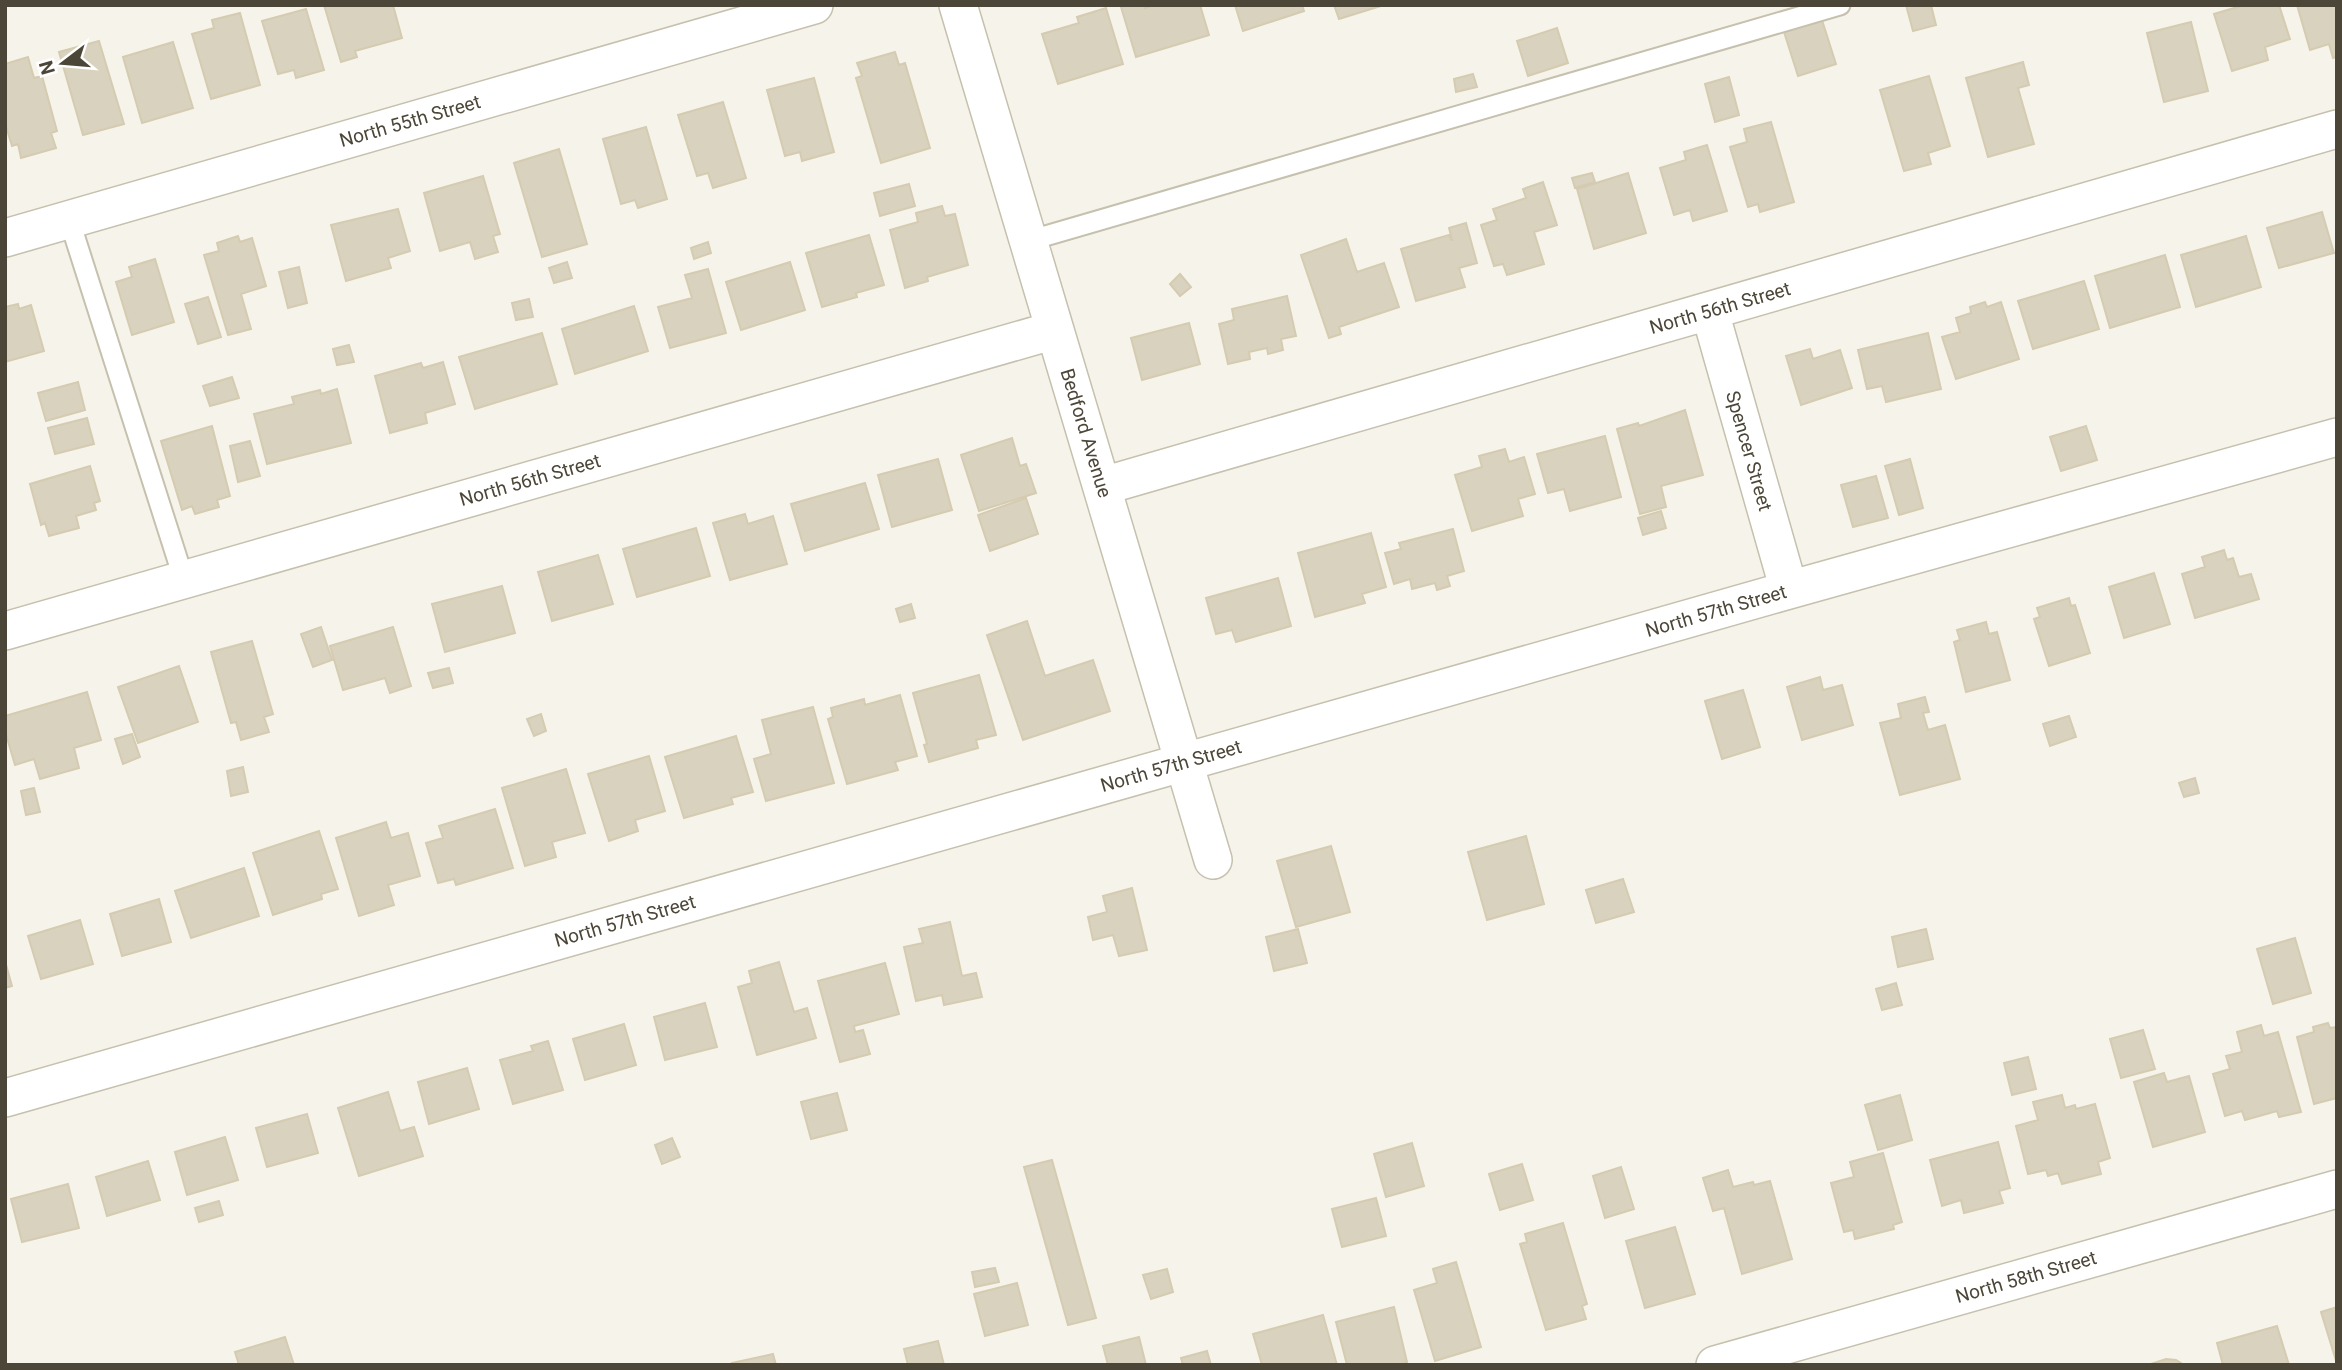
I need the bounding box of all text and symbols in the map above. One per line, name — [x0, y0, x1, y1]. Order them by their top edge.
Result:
north arrow — [28, 28, 98, 98]
text: N — [34, 58, 60, 77]
street label: North 55th Street — [337, 90, 483, 152]
street label: North 56th Street — [1647, 277, 1793, 339]
street label: Bedford Avenue — [1055, 366, 1117, 500]
street label: Spencer Street — [1721, 388, 1777, 514]
street label: North 56th Street — [457, 449, 603, 511]
street label: North 57th Street — [1643, 580, 1789, 642]
street label: North 57th Street — [1098, 735, 1244, 797]
street label: North 57th Street — [552, 890, 698, 952]
street label: North 58th Street — [1953, 1246, 2099, 1308]

